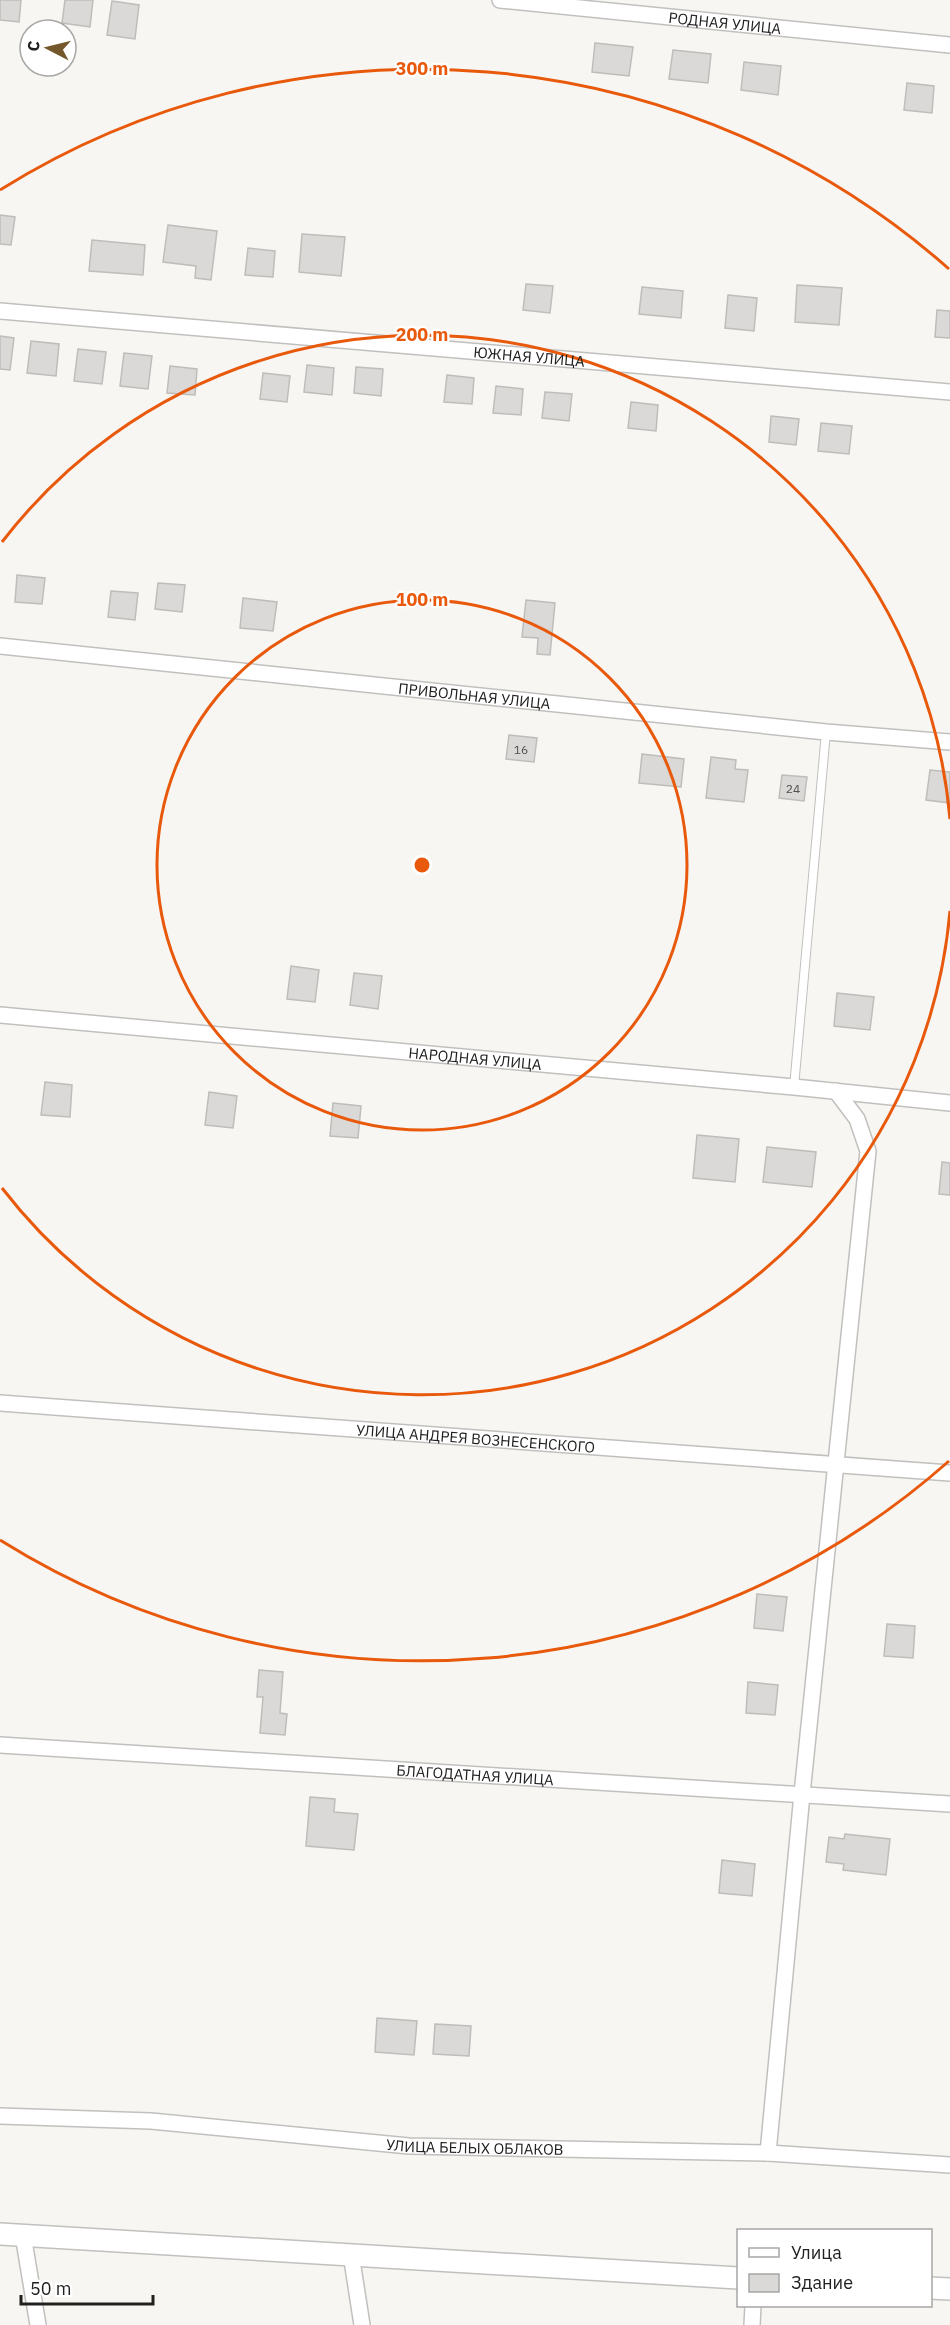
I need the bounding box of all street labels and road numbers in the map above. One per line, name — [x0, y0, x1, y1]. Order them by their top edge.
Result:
street label: РОДНАЯ УЛИЦА — [668, 7, 783, 38]
street label: ЮЖНАЯ УЛИЦА — [473, 342, 586, 370]
street label: ПРИВОЛЬНАЯ УЛИЦА — [397, 678, 552, 713]
street label: НАРОДНАЯ УЛИЦА — [408, 1043, 543, 1074]
street label: УЛИЦА АНДРЕЯ ВОЗНЕСЕНСКОГО — [356, 1420, 596, 1456]
street label: БЛАГОДАТНАЯ УЛИЦА — [396, 1760, 555, 1789]
street label: УЛИЦА БЕЛЫХ ОБЛАКОВ — [385, 2134, 564, 2159]

